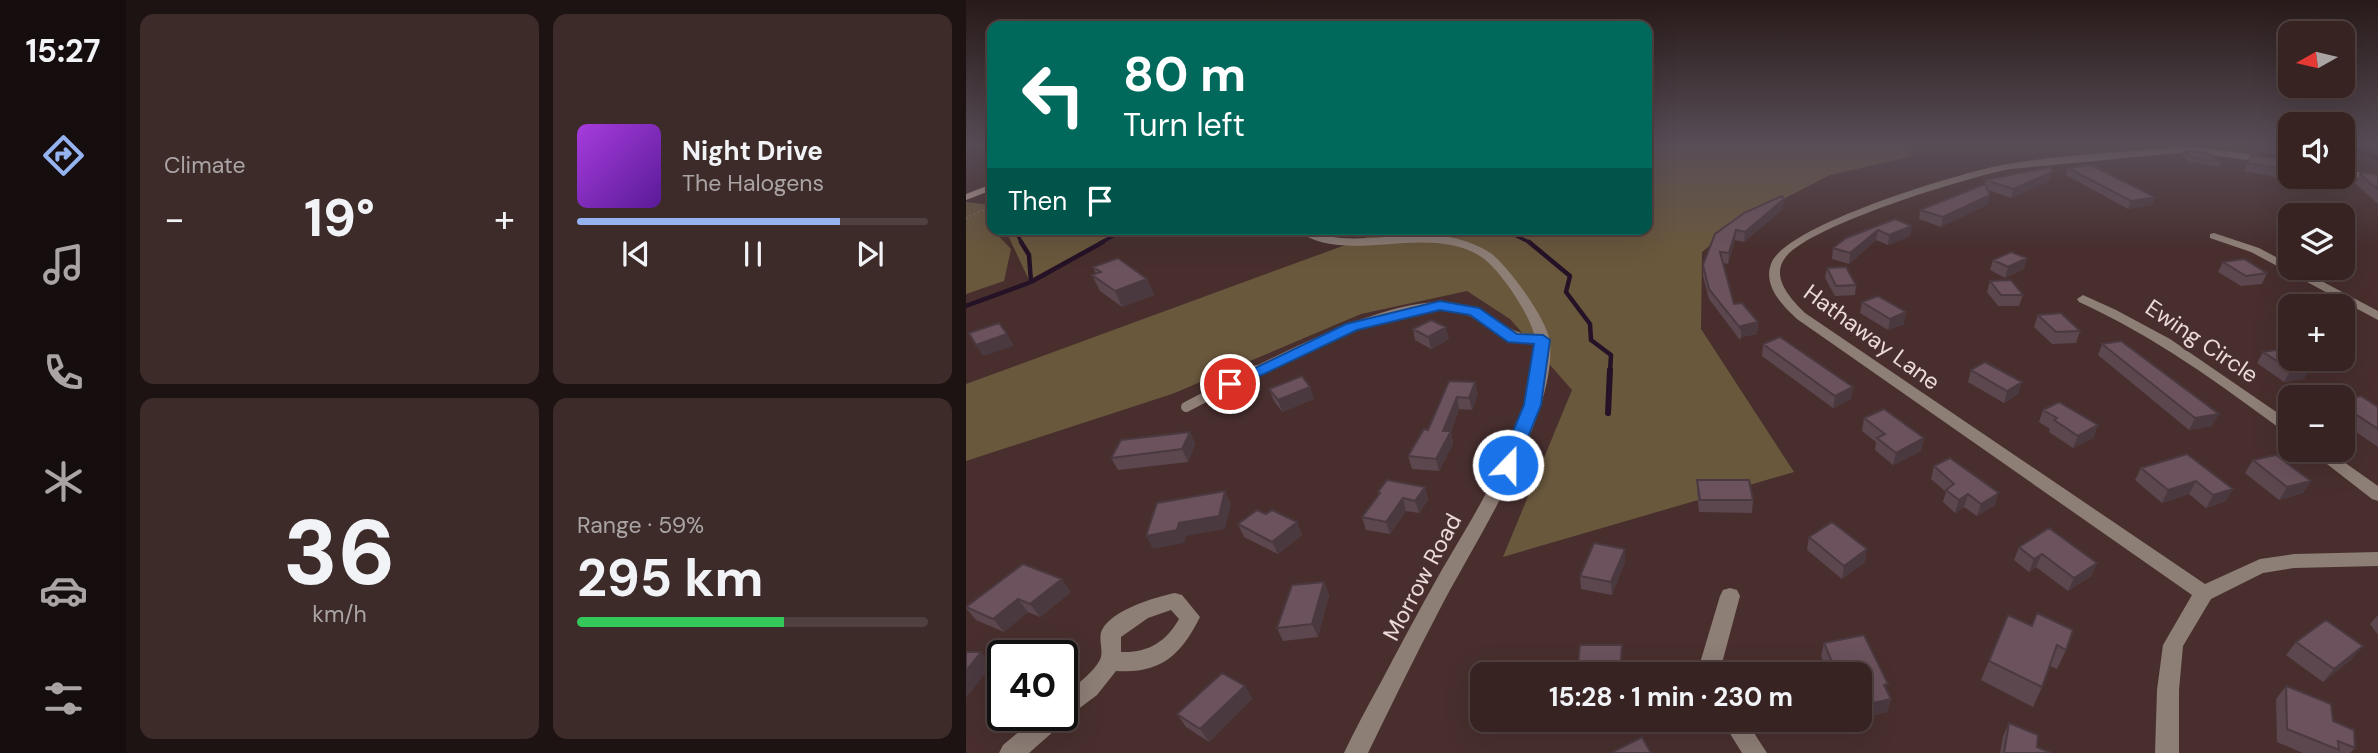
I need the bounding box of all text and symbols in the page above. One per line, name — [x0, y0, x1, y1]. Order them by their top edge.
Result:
north arrow — [2278, 21, 2356, 98]
map controls — [2278, 21, 2355, 462]
text: 15:27 — [25, 30, 101, 72]
text: 80 m — [1123, 42, 1246, 106]
icon: left — [1008, 49, 1099, 140]
text: Turn left — [1123, 104, 1245, 146]
button: sound — [2278, 112, 2355, 189]
icon: directions — [39, 131, 88, 180]
text: Night Drive — [682, 134, 823, 168]
text: Climate — [164, 150, 246, 180]
text: The Halogens — [682, 168, 824, 198]
icon: arrive — [1081, 182, 1119, 220]
text: 19° — [304, 184, 375, 252]
text: Then — [1008, 184, 1067, 218]
text: − — [164, 194, 185, 244]
text: + — [494, 194, 515, 244]
button: layers — [2278, 203, 2355, 280]
icon: previous — [617, 235, 655, 273]
icon: pause — [734, 235, 772, 273]
icon: next — [851, 235, 889, 273]
icon: music — [39, 240, 88, 289]
street label: Hathaway Lane — [1798, 277, 1946, 397]
street label: Ewing Circle — [2140, 292, 2264, 390]
button: + — [2278, 294, 2355, 371]
icon: phone — [39, 348, 88, 397]
pin — [1200, 354, 1260, 414]
icon: arrive — [1211, 365, 1249, 403]
button: − — [2278, 385, 2355, 462]
position arrow — [1471, 428, 1545, 502]
icon: climate — [39, 457, 88, 506]
text: 36 — [283, 494, 396, 612]
street label: Morrow Road — [1376, 508, 1468, 646]
text: Range · 59% — [577, 510, 704, 540]
text: 295 km — [577, 544, 763, 612]
icon: car — [39, 566, 88, 615]
text: km/h — [312, 599, 367, 629]
speed limit sign: 40 — [987, 640, 1078, 731]
icon: filters — [39, 674, 88, 723]
text: 15:28 · 1 min · 230 m — [1549, 680, 1793, 714]

